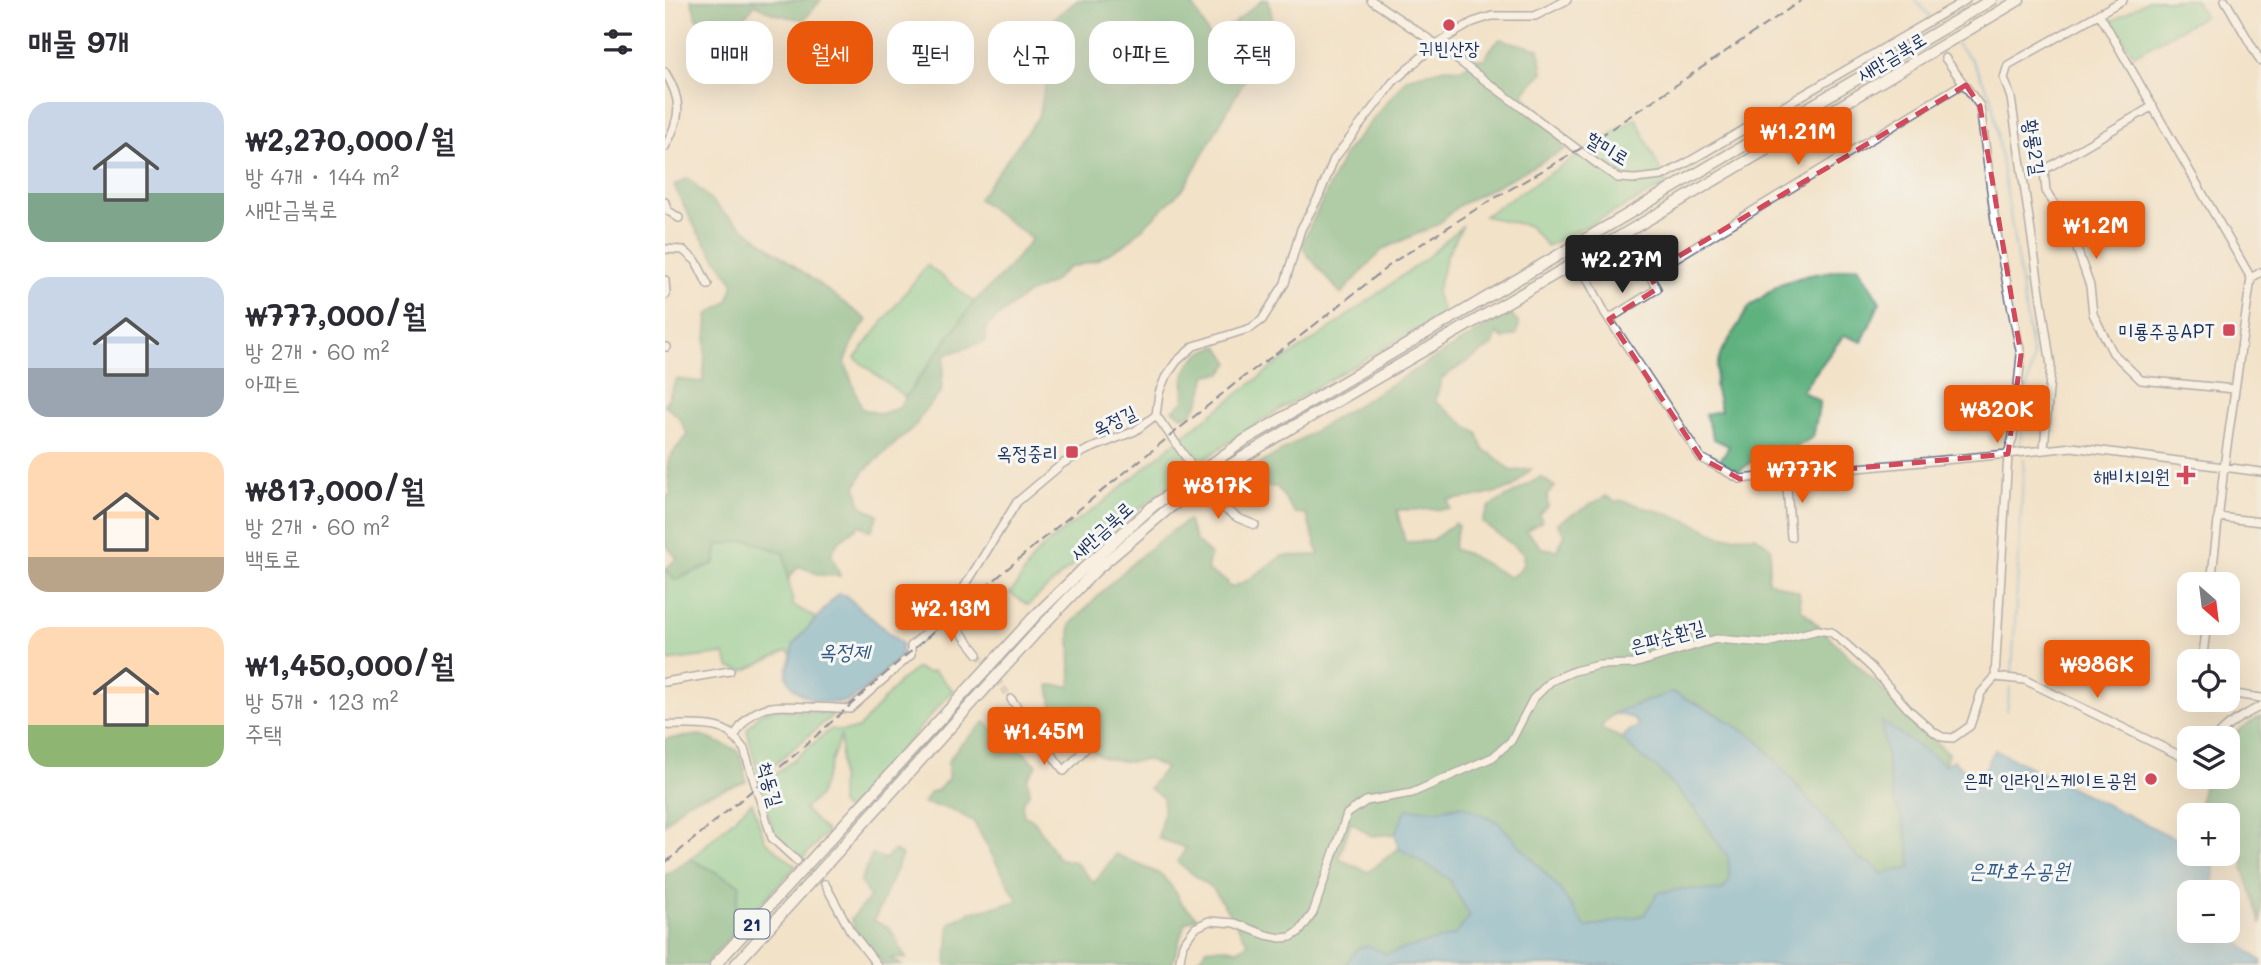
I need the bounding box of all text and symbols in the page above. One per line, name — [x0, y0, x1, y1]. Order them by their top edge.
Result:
marker: 귀빈산장 — [1441, 17, 1457, 33]
text: 매물 9개 — [28, 21, 129, 61]
chip: 매매 — [686, 21, 773, 84]
chip: 월세 — [787, 21, 873, 84]
chip: 필터 — [887, 21, 974, 84]
chip: 신규 — [988, 21, 1075, 84]
chip: 아파트 — [1089, 21, 1194, 84]
chip: 주택 — [1208, 21, 1295, 84]
icon: filters — [599, 23, 637, 61]
street label: 새만금북로 — [1852, 26, 1930, 86]
place label: 귀빈산장 — [1418, 35, 1480, 60]
pin: ₩1.21M — [1741, 108, 1855, 167]
text: ₩1.21M — [1760, 115, 1836, 145]
street label: 황룡2길 — [2018, 117, 2052, 177]
text: ₩2,270,000/월 — [245, 119, 455, 159]
street label: 할미로 — [1582, 125, 1634, 171]
icon: home — [84, 130, 168, 214]
text: 방 4개 · 144 m² — [245, 161, 399, 191]
text: 새만금북로 — [245, 193, 338, 223]
pin: ₩1.2M — [2047, 202, 2145, 261]
text: ₩1.2M — [2063, 209, 2129, 239]
pin: ₩2.27M — [1565, 236, 1679, 295]
text: ₩2.27M — [1581, 243, 1663, 273]
text: ₩777,000/월 — [245, 294, 426, 334]
icon: home — [84, 305, 168, 389]
place label: 미룡주공APT — [2119, 318, 2215, 343]
marker: 미룡주공APT — [2221, 322, 2237, 338]
text: 방 2개 · 60 m² — [245, 336, 389, 366]
text: 아파트 — [245, 368, 301, 398]
pin: ₩820K — [1948, 386, 2046, 445]
text: ₩820K — [1960, 393, 2034, 423]
street label: 옥정길 — [1088, 399, 1140, 441]
place label: 옥정중리 — [997, 440, 1058, 465]
marker: 옥정중리 — [1064, 444, 1080, 460]
pin: ₩777K — [1753, 446, 1851, 505]
text: ₩777K — [1767, 453, 1837, 483]
pin: ₩817K — [1169, 462, 1267, 521]
place label: 해비치의원 — [2094, 463, 2170, 488]
marker: 해비치의원 — [2176, 465, 2196, 485]
text: ₩817,000/월 — [245, 469, 425, 509]
text: ₩817K — [1183, 469, 1253, 499]
icon: home — [84, 480, 168, 564]
street label: 새만금북로 — [1064, 495, 1138, 565]
text: 방 2개 · 60 m² — [245, 511, 389, 541]
text: 백토로 — [245, 543, 301, 573]
north arrow — [2177, 572, 2240, 635]
map controls — [2177, 572, 2240, 943]
pin: ₩2.13M — [894, 584, 1008, 644]
text: ₩2.13M — [911, 592, 991, 622]
street label: 은파순환길 — [1627, 613, 1707, 659]
water label: 옥정제 — [819, 637, 872, 664]
pin: ₩986K — [2048, 640, 2146, 700]
text: ₩1,450,000/월 — [245, 644, 454, 684]
text: ₩986K — [2060, 648, 2134, 678]
button: locate — [2177, 649, 2240, 712]
icon: home — [84, 655, 168, 739]
text: 방 5개 · 123 m² — [245, 686, 399, 716]
pin: ₩1.45M — [987, 708, 1101, 767]
text: ₩1.45M — [1003, 715, 1085, 745]
text: 주택 — [245, 718, 282, 748]
button: layers — [2177, 726, 2240, 789]
street label: 척동길 — [753, 759, 789, 809]
place label: 은파 인라인스케이트공원 — [1963, 767, 2137, 792]
marker: 은파 인라인스케이트공원 — [2143, 771, 2159, 787]
button: + — [2177, 803, 2240, 866]
water label: 은파호수공원 — [1968, 856, 2072, 883]
button: − — [2177, 880, 2240, 943]
road number: 21 — [735, 909, 769, 939]

